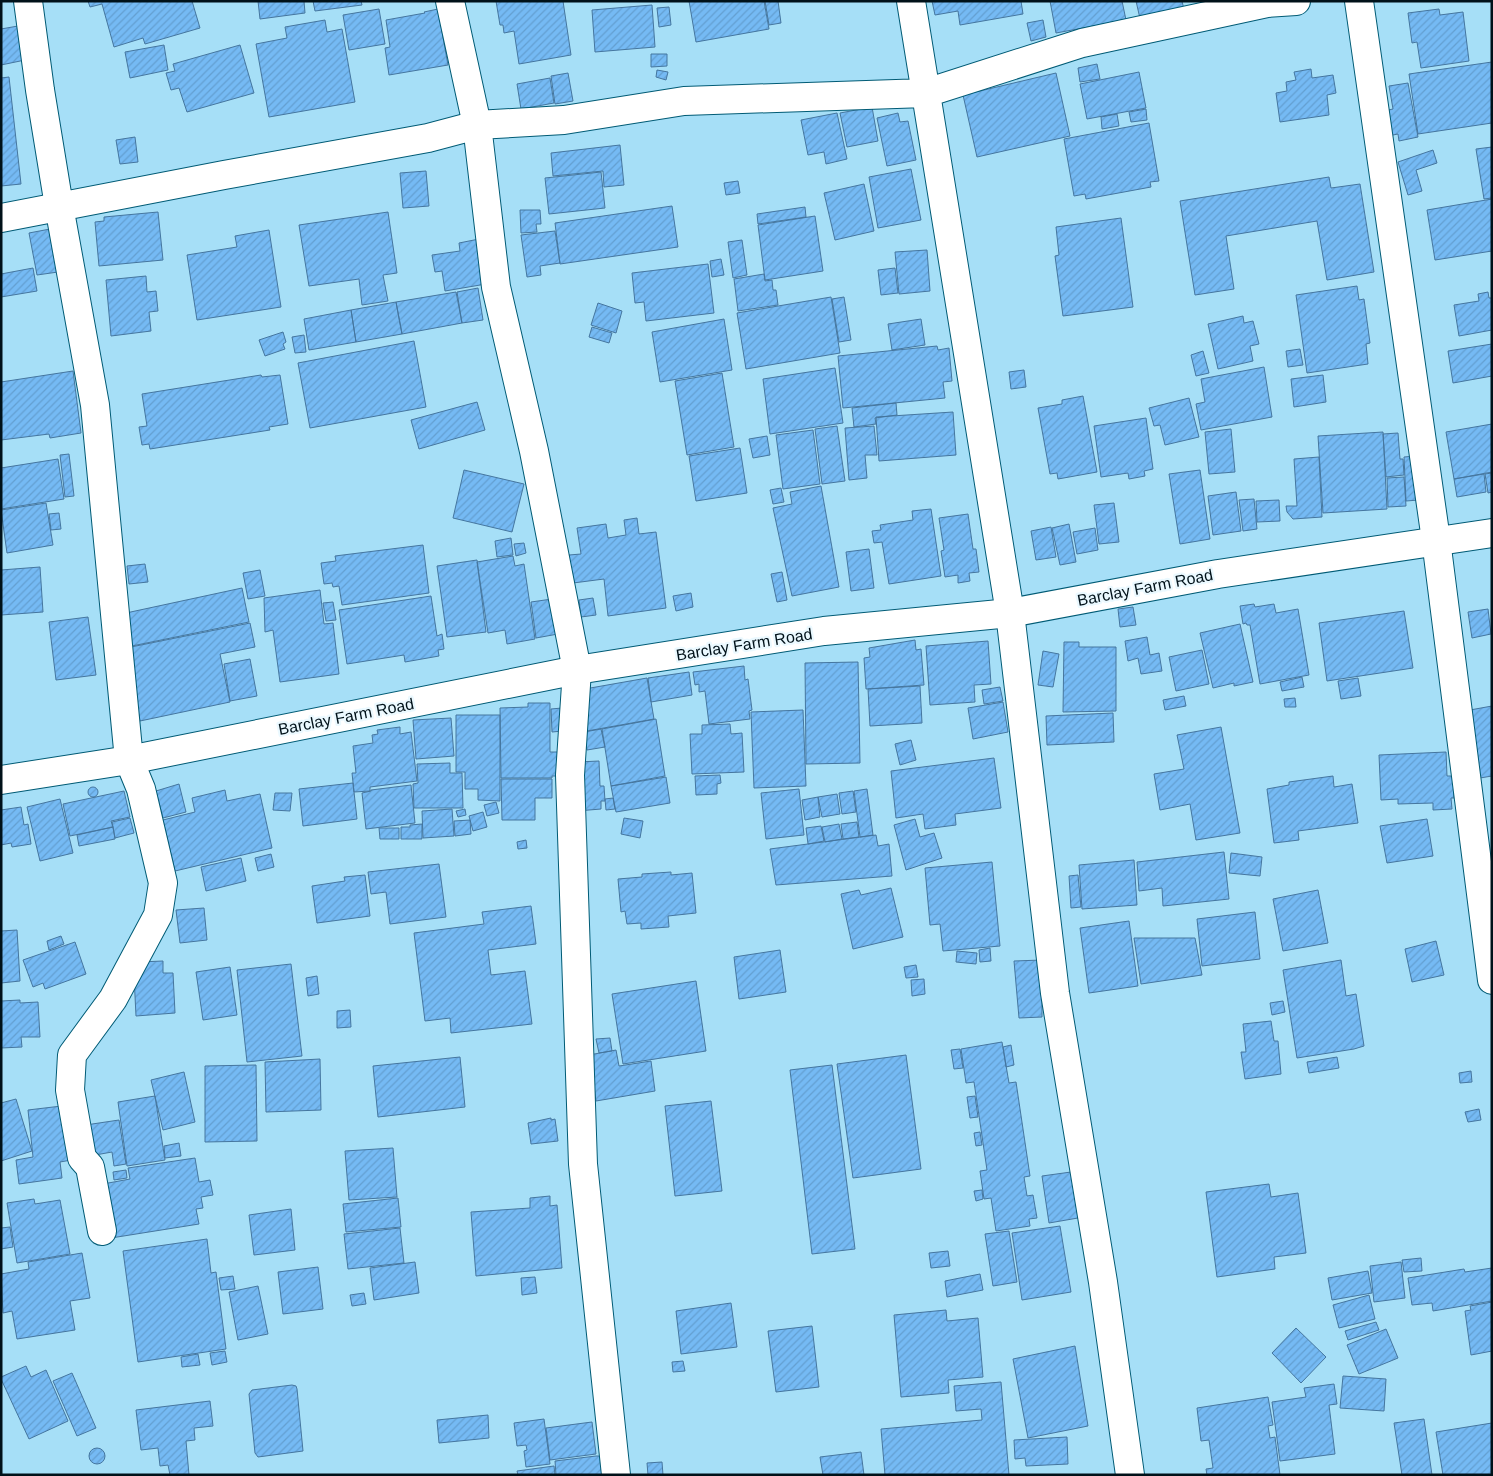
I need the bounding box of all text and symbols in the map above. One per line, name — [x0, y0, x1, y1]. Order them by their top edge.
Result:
street label: Barclay Farm Road — [1076, 566, 1214, 609]
street label: Barclay Farm Road — [675, 625, 813, 664]
street label: Barclay Farm Road — [277, 695, 415, 738]

